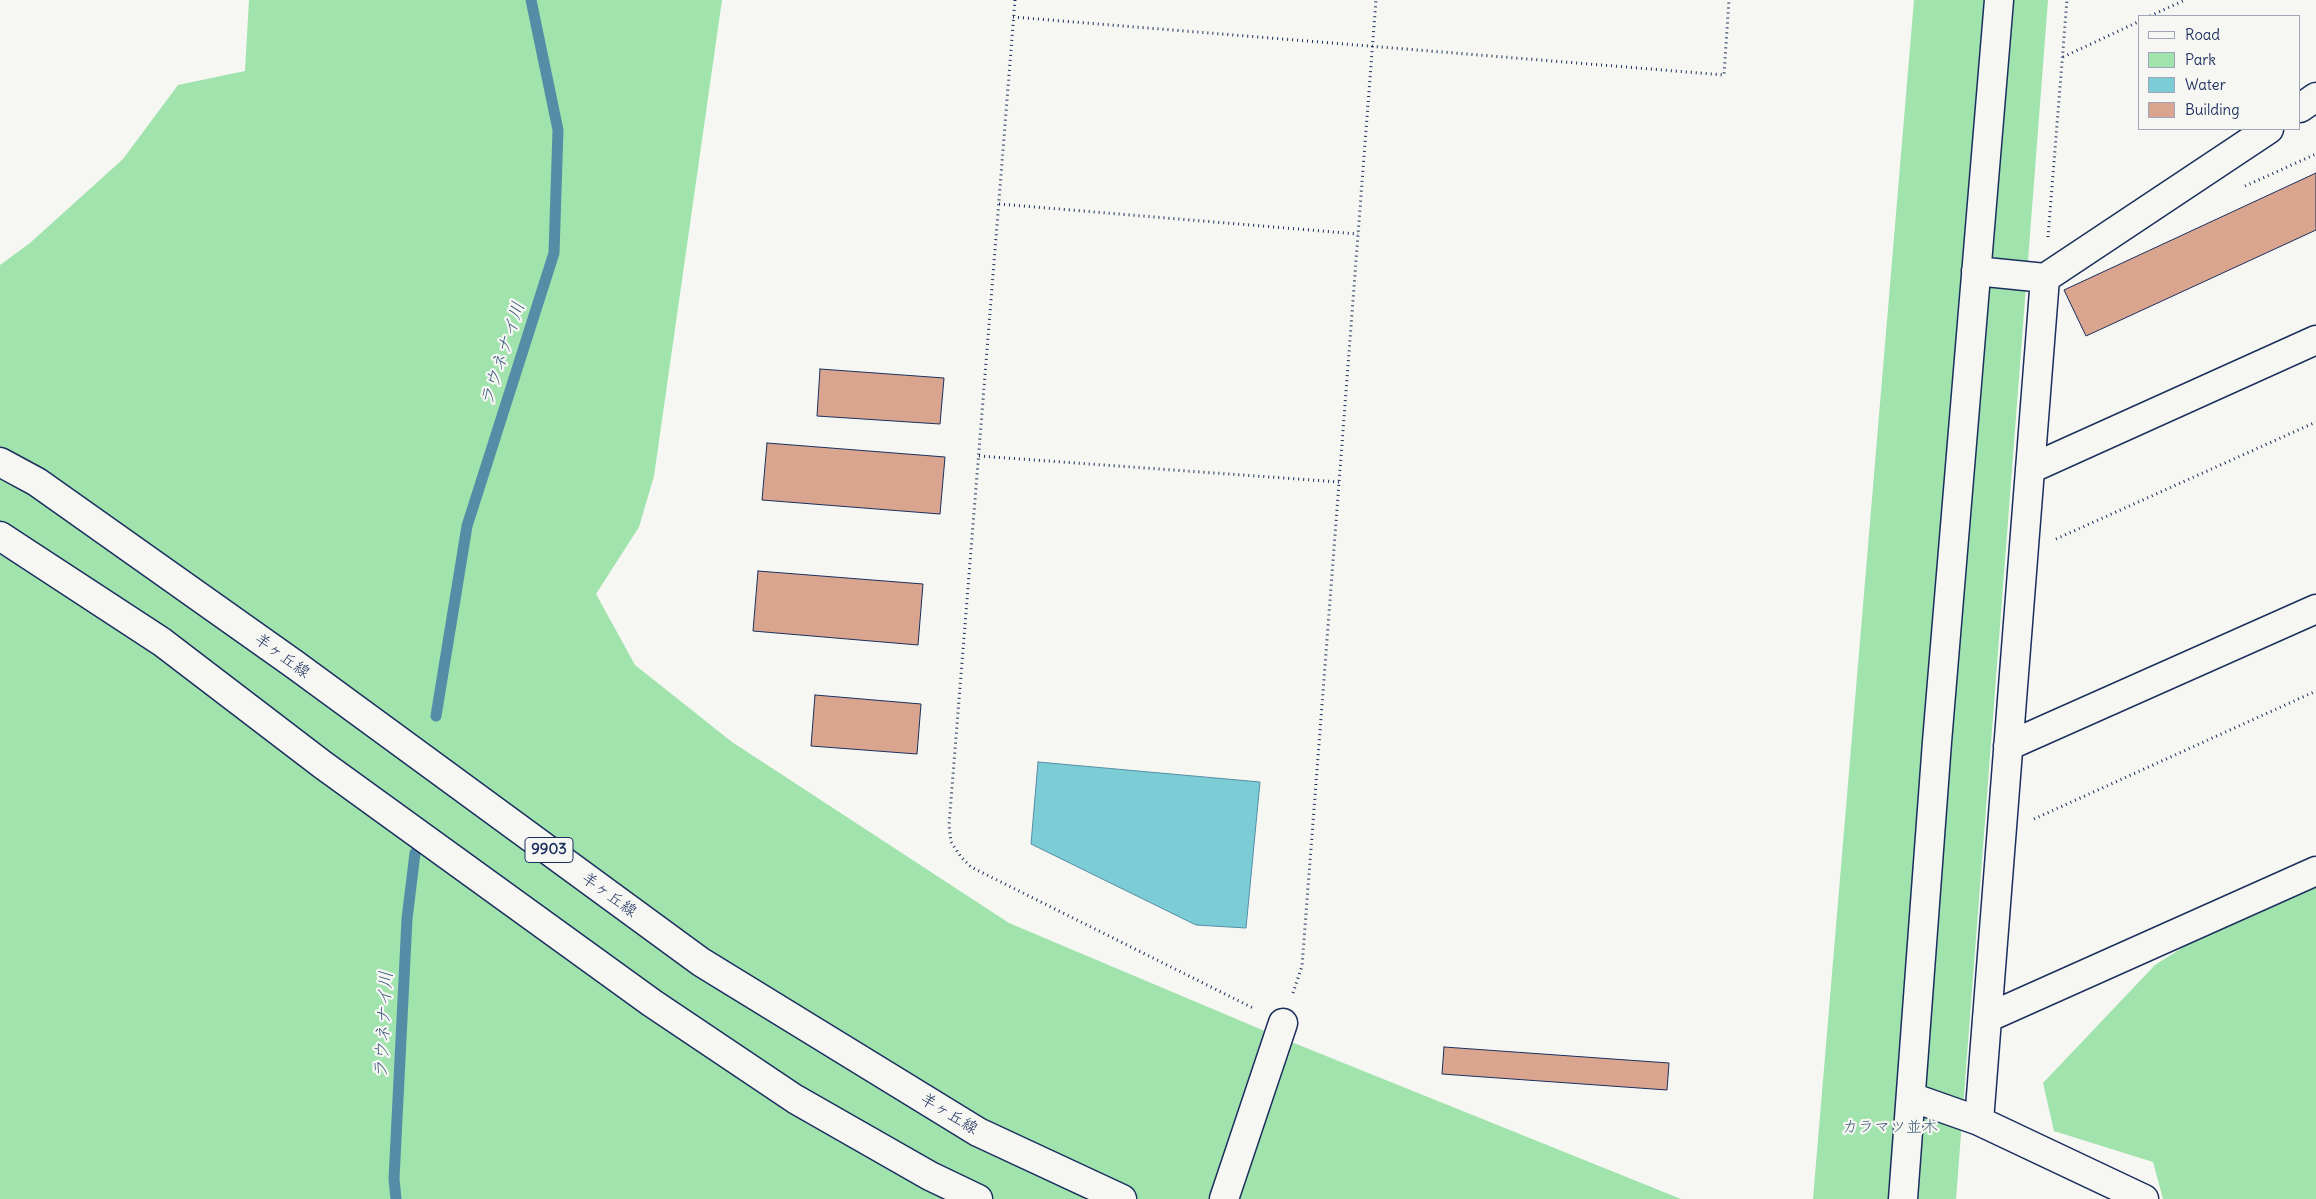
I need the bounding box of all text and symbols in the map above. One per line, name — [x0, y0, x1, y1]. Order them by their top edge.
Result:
legend — [2138, 15, 2301, 130]
text: Road — [2185, 25, 2220, 44]
text: Park — [2185, 50, 2216, 69]
text: Water — [2185, 75, 2226, 94]
text: Building — [2185, 100, 2240, 119]
water label: ラウネナイ川 — [476, 299, 530, 409]
street label: 羊ヶ丘線 — [250, 629, 314, 683]
road number: 9903 — [525, 838, 573, 862]
street label: 羊ヶ丘線 — [577, 868, 641, 922]
water label: ラウネナイ川 — [370, 971, 398, 1079]
street label: 羊ヶ丘線 — [917, 1089, 981, 1139]
park label: カラマツ並木 — [1842, 1117, 1938, 1137]

